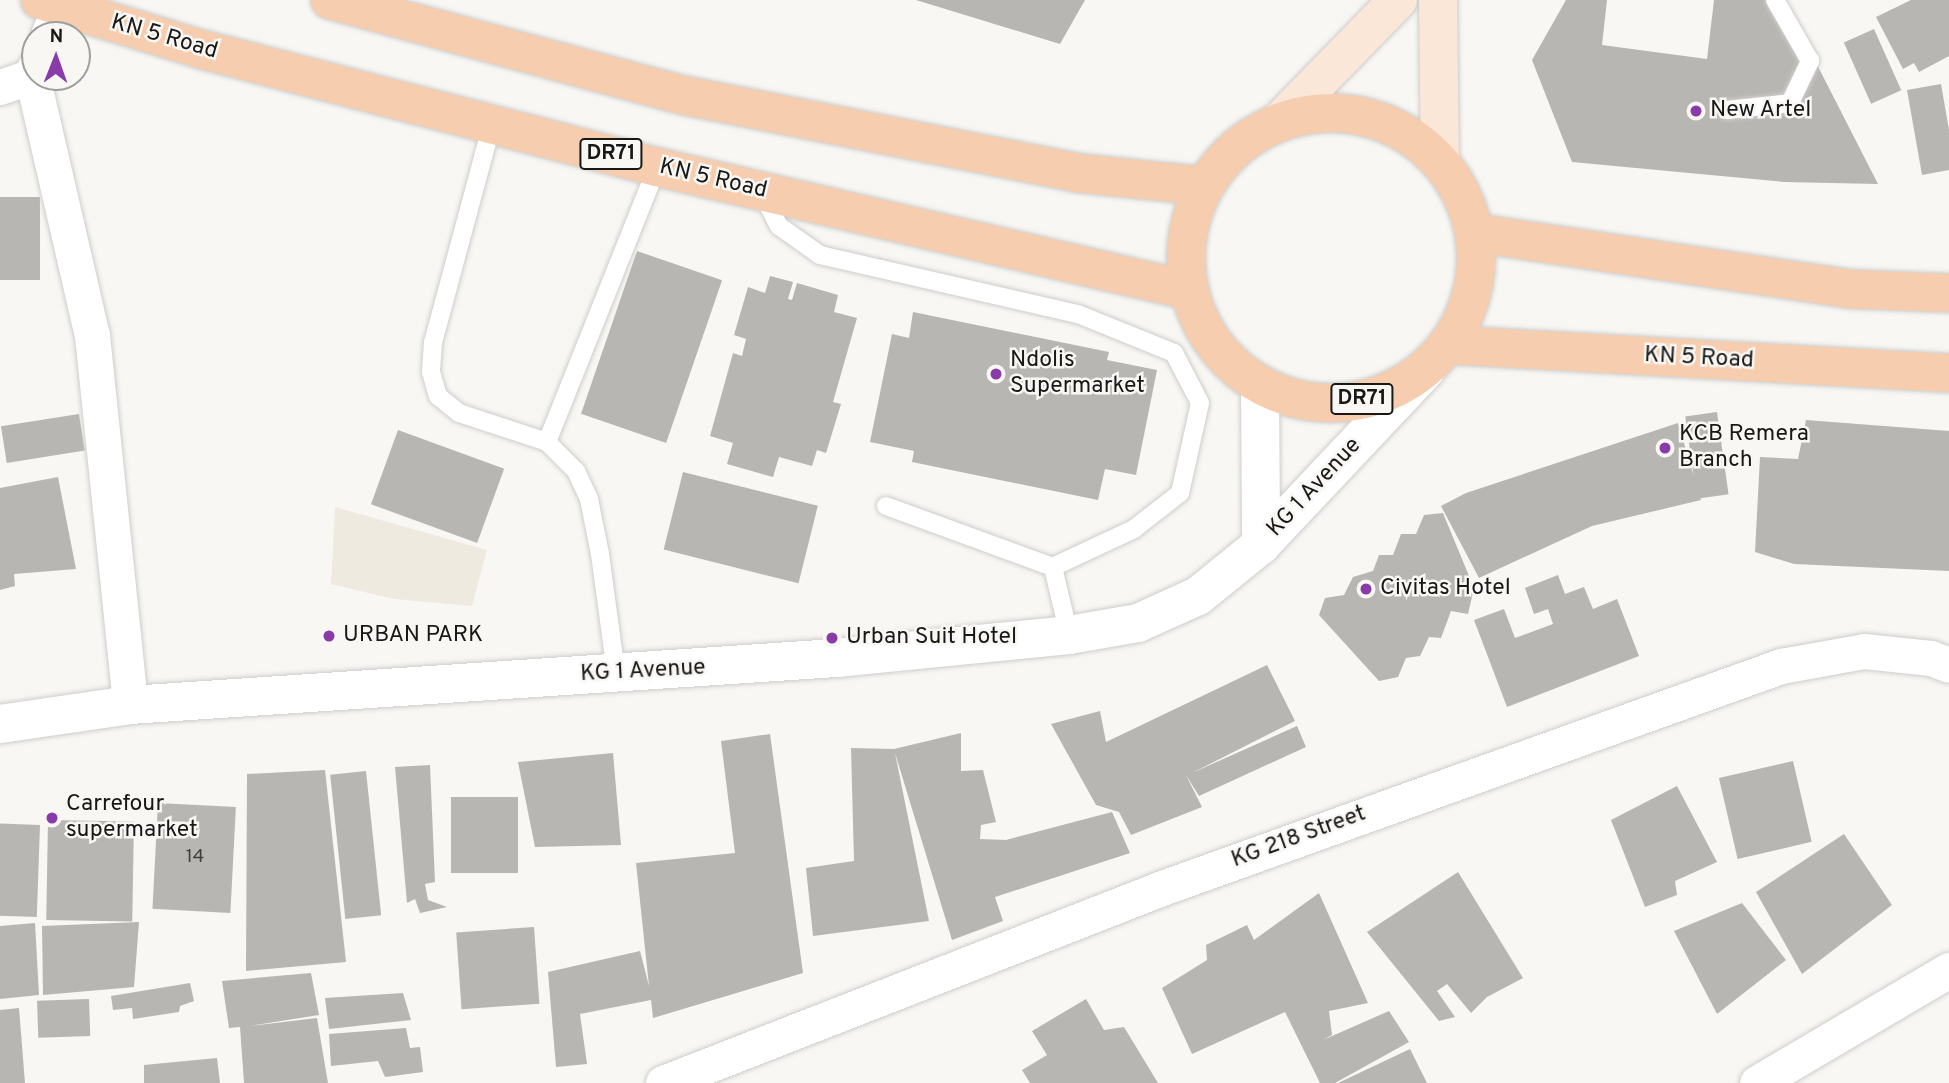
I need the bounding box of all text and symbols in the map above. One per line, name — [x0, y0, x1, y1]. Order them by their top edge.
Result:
street label: KN 5 Road — [107, 10, 221, 66]
north arrow — [21, 21, 91, 91]
text: N — [49, 25, 63, 49]
place label: New Artel — [1710, 97, 1812, 125]
marker: New Artel — [1688, 103, 1704, 119]
road number: DR71 — [578, 136, 644, 172]
street label: KN 5 Road — [656, 154, 770, 206]
street label: KN 5 Road — [1643, 342, 1755, 376]
place label: Ndolis Supermarket — [1010, 347, 1145, 401]
marker: Ndolis Supermarket — [988, 366, 1004, 382]
road number: DR71 — [1329, 382, 1395, 416]
place label: KCB Remera Branch — [1679, 421, 1809, 475]
street label: KG 1 Avenue — [1262, 432, 1368, 544]
marker: KCB Remera Branch — [1657, 440, 1673, 456]
place label: Civitas Hotel — [1380, 575, 1511, 603]
marker: Civitas Hotel — [1358, 581, 1374, 597]
place label: URBAN PARK — [343, 622, 483, 650]
place label: Urban Suit Hotel — [846, 624, 1017, 652]
marker: URBAN PARK — [321, 628, 337, 644]
marker: Urban Suit Hotel — [824, 630, 840, 646]
street label: KG 1 Avenue — [579, 655, 707, 689]
place label: Carrefour supermarket — [66, 791, 198, 845]
street label: KG 218 Street — [1228, 801, 1370, 875]
marker: Carrefour supermarket — [44, 810, 60, 826]
house number: 14 — [186, 847, 204, 869]

